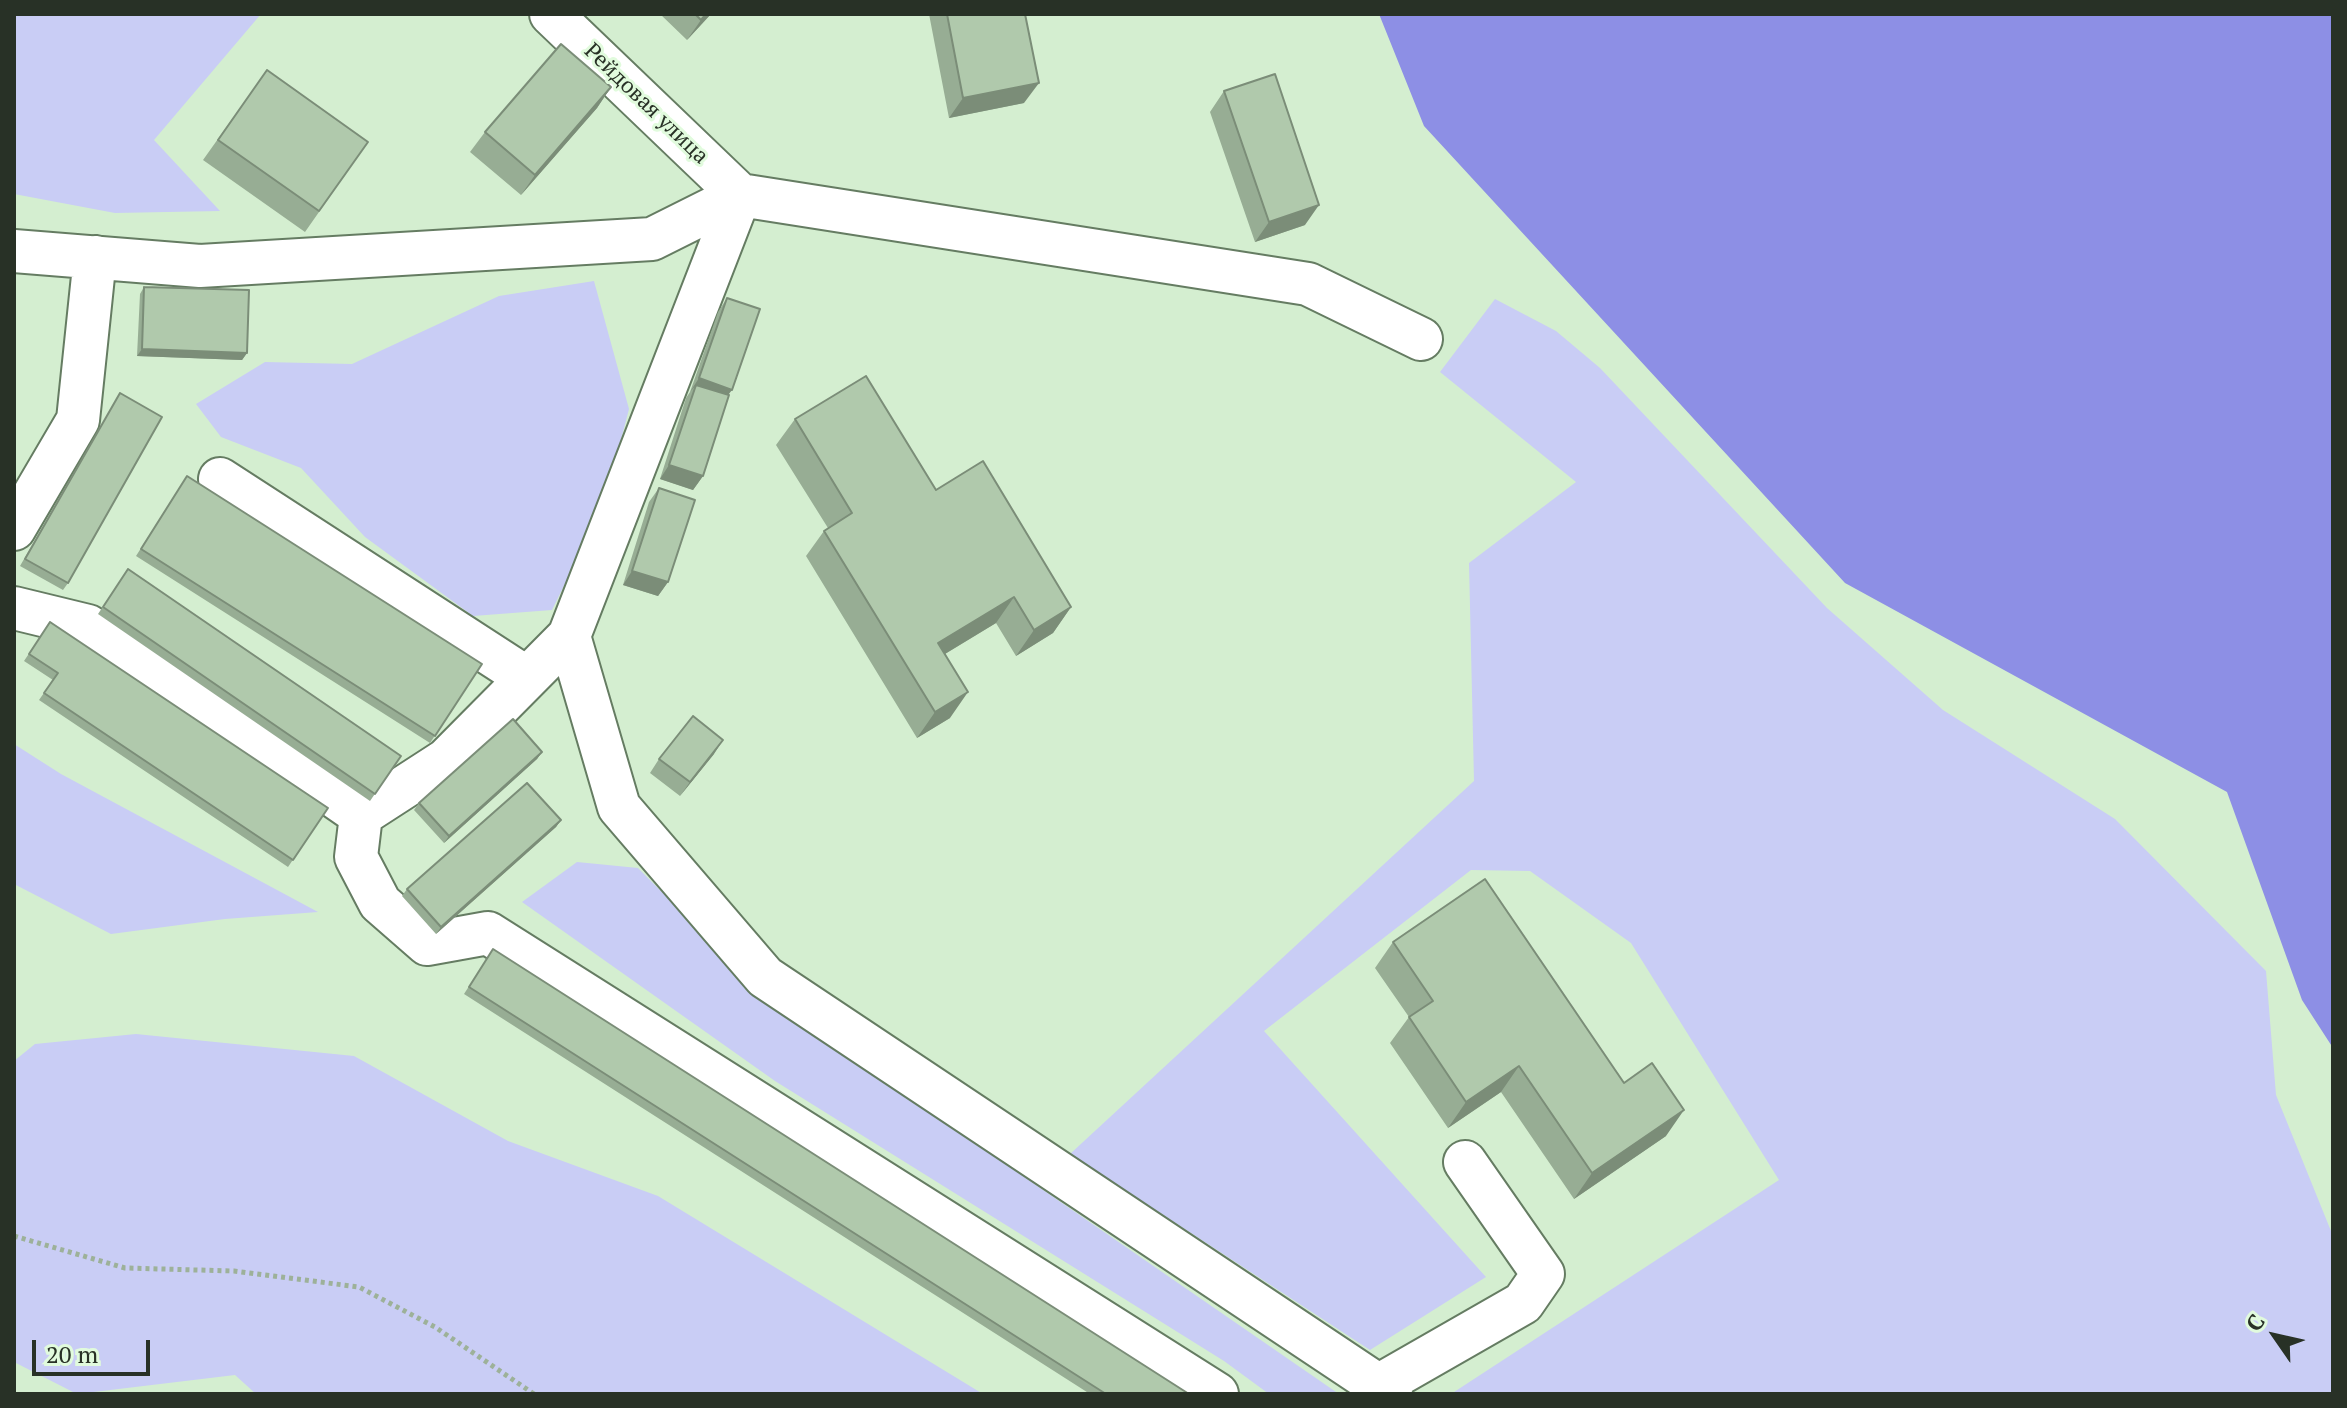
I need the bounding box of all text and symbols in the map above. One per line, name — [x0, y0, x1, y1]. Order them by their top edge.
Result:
street label: Рейдовая улица — [579, 38, 713, 170]
north arrow — [2235, 1296, 2315, 1376]
text: С — [2239, 1308, 2271, 1336]
scale bar — [36, 1324, 154, 1374]
text: 20 m — [46, 1338, 98, 1370]

